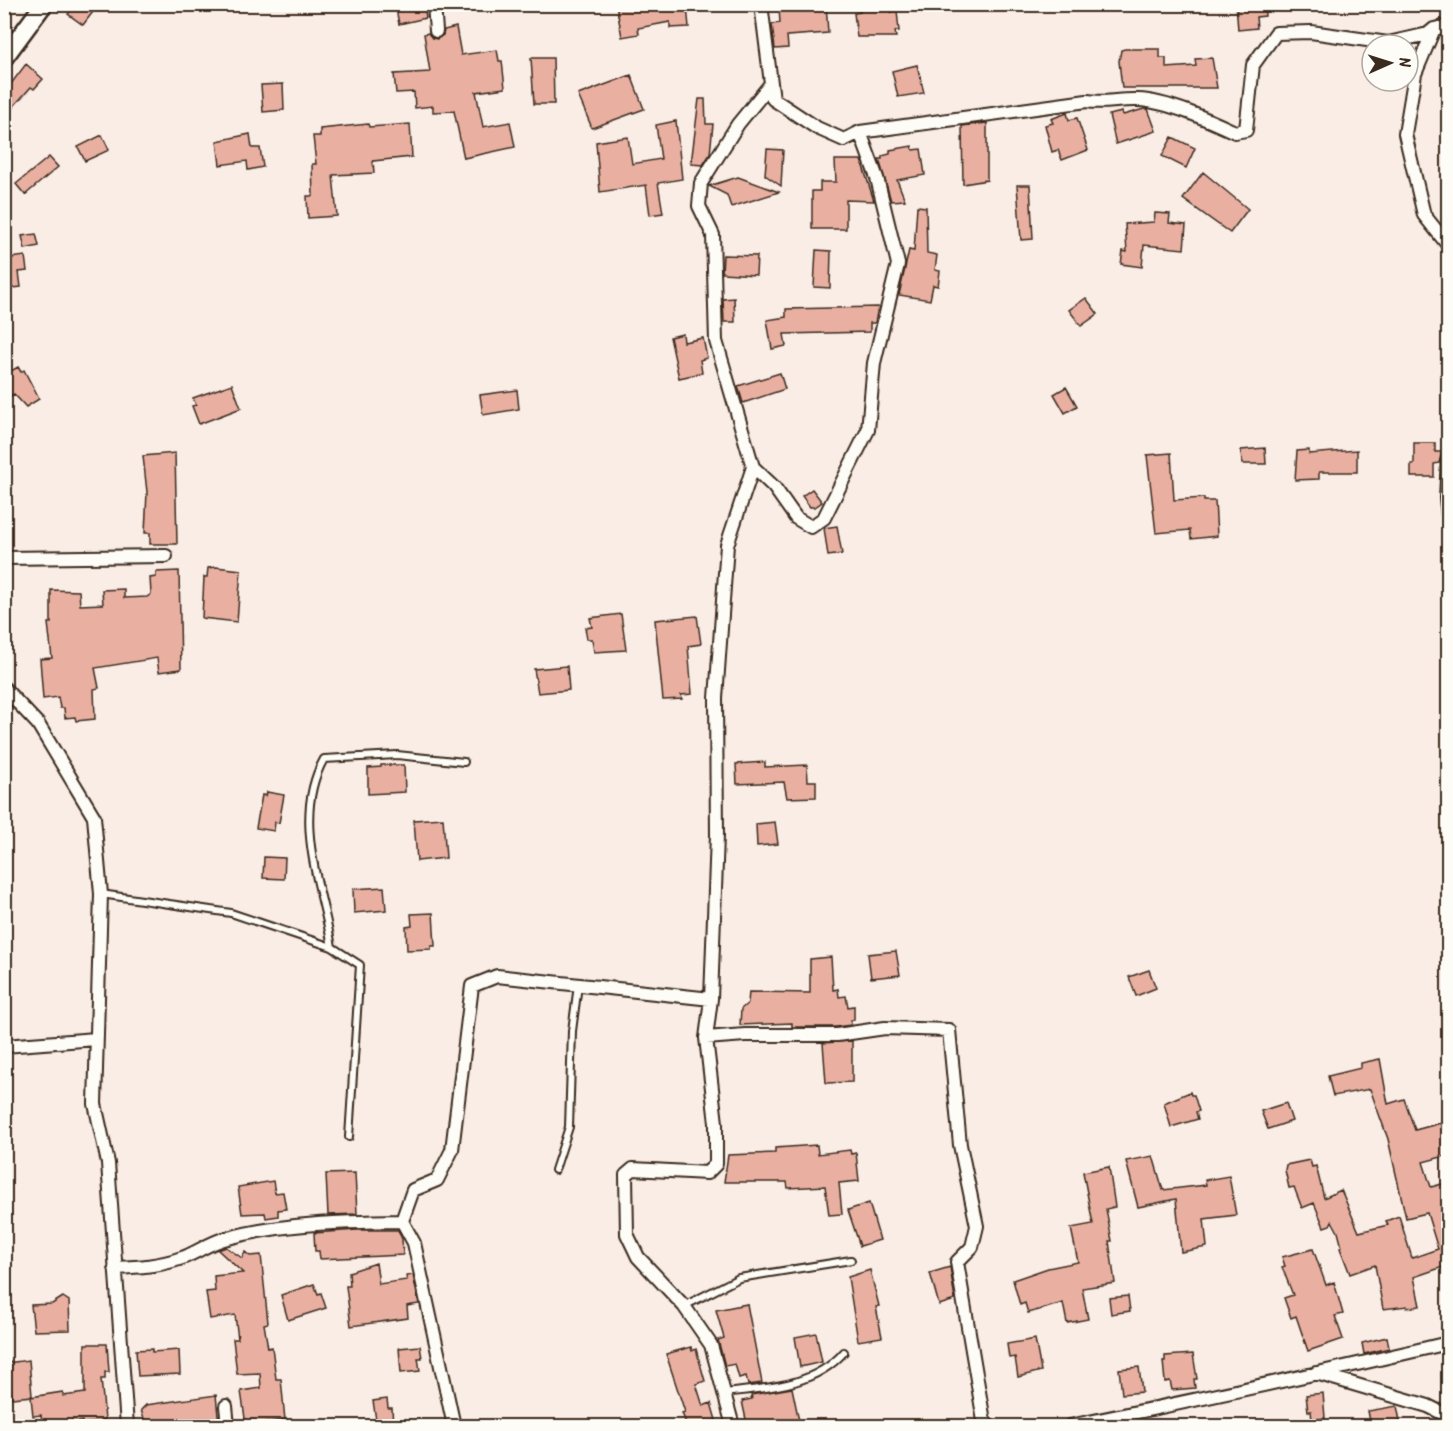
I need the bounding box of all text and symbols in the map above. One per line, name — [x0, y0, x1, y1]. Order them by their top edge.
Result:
north arrow — [1360, 33, 1420, 93]
text: N — [1391, 57, 1416, 68]

